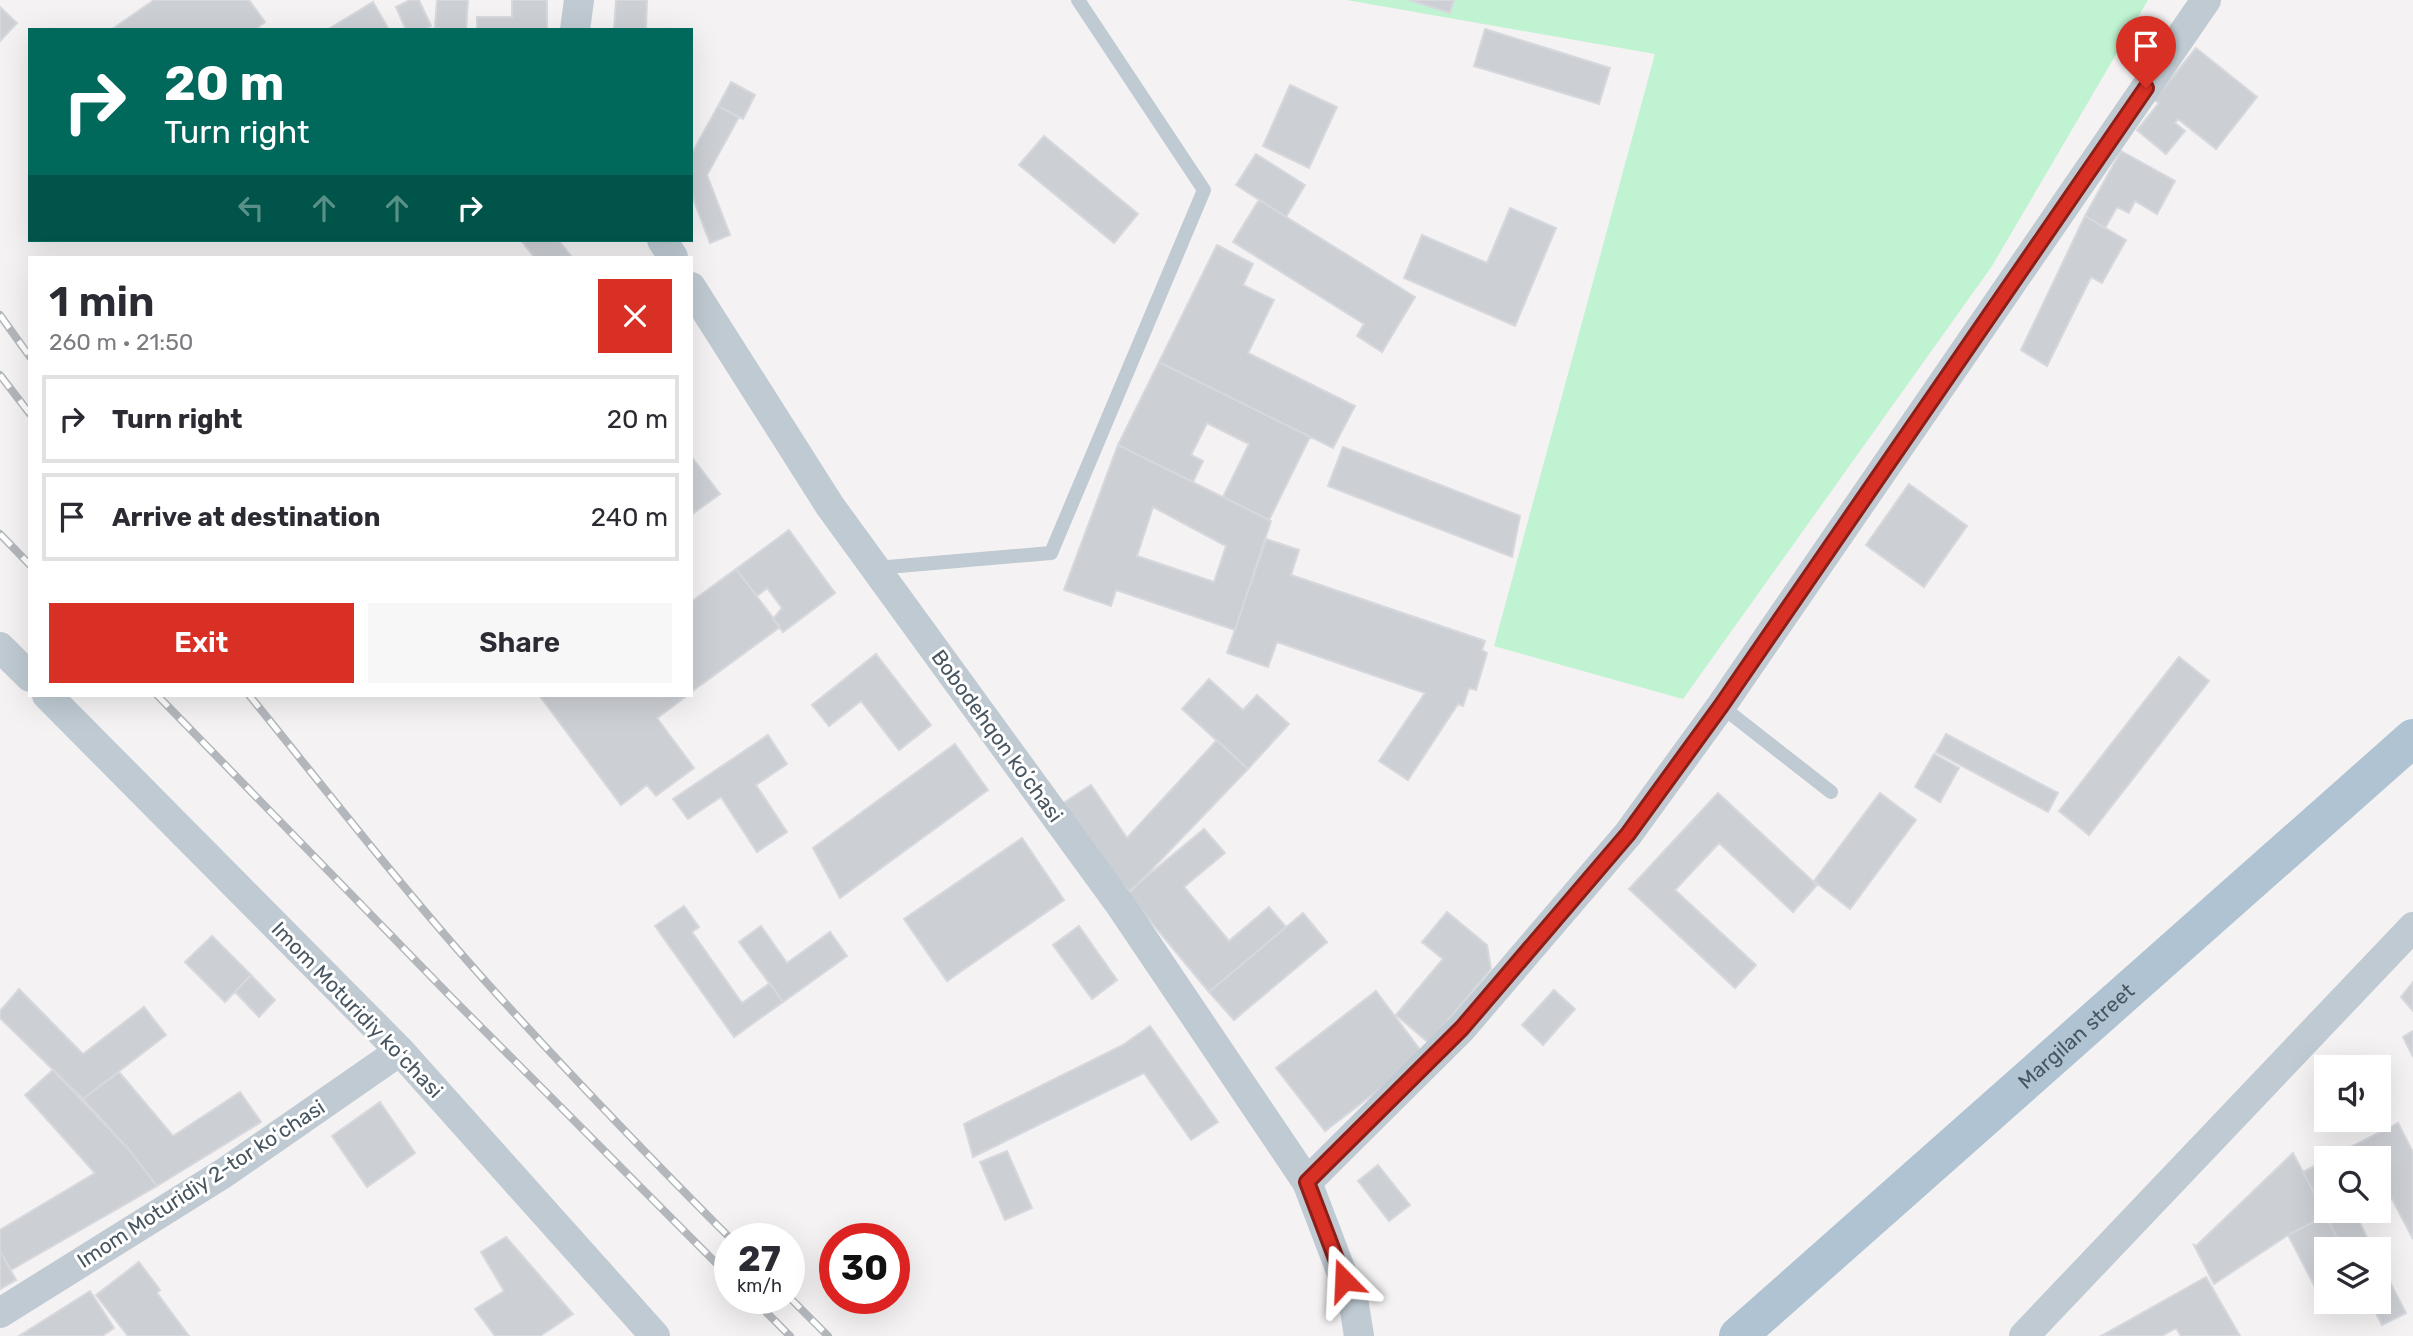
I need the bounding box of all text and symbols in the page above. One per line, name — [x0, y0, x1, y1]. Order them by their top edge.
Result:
pin — [2116, 16, 2176, 88]
icon: arrive — [2127, 27, 2165, 65]
text: 20 m — [164, 54, 285, 112]
icon: right — [49, 56, 140, 147]
text: Turn right — [164, 113, 309, 151]
icon: left — [232, 189, 270, 227]
icon: ahead — [305, 189, 343, 227]
icon: ahead — [378, 189, 416, 227]
icon: right — [451, 189, 489, 227]
text: 1 min — [49, 277, 155, 327]
button: close — [598, 279, 672, 353]
text: 260 m · 21:50 — [49, 328, 193, 356]
icon: right — [53, 400, 91, 438]
text: Turn right — [112, 404, 242, 435]
text: 20 m — [607, 404, 668, 435]
icon: arrive — [53, 498, 91, 536]
text: Arrive at destination — [112, 502, 380, 533]
text: 240 m — [591, 502, 668, 533]
button: Exit — [49, 603, 354, 683]
button: Share — [368, 603, 672, 683]
street label: Bobodehqon koʼchasi — [926, 645, 1068, 827]
street label: Imom Moturidiy koʻchasi — [267, 916, 448, 1103]
street label: Margilan street — [2013, 978, 2139, 1094]
map controls — [2314, 1055, 2391, 1314]
button: sound — [2314, 1055, 2391, 1132]
street label: Imom Moturidiy 2-tor koʻchasi — [72, 1094, 329, 1273]
button: search — [2314, 1146, 2391, 1223]
speed limit sign: 30 — [819, 1223, 910, 1314]
button: layers — [2314, 1237, 2391, 1314]
text: 27 — [738, 1238, 781, 1280]
position arrow — [1307, 1243, 1381, 1317]
text: km/h — [737, 1275, 782, 1297]

